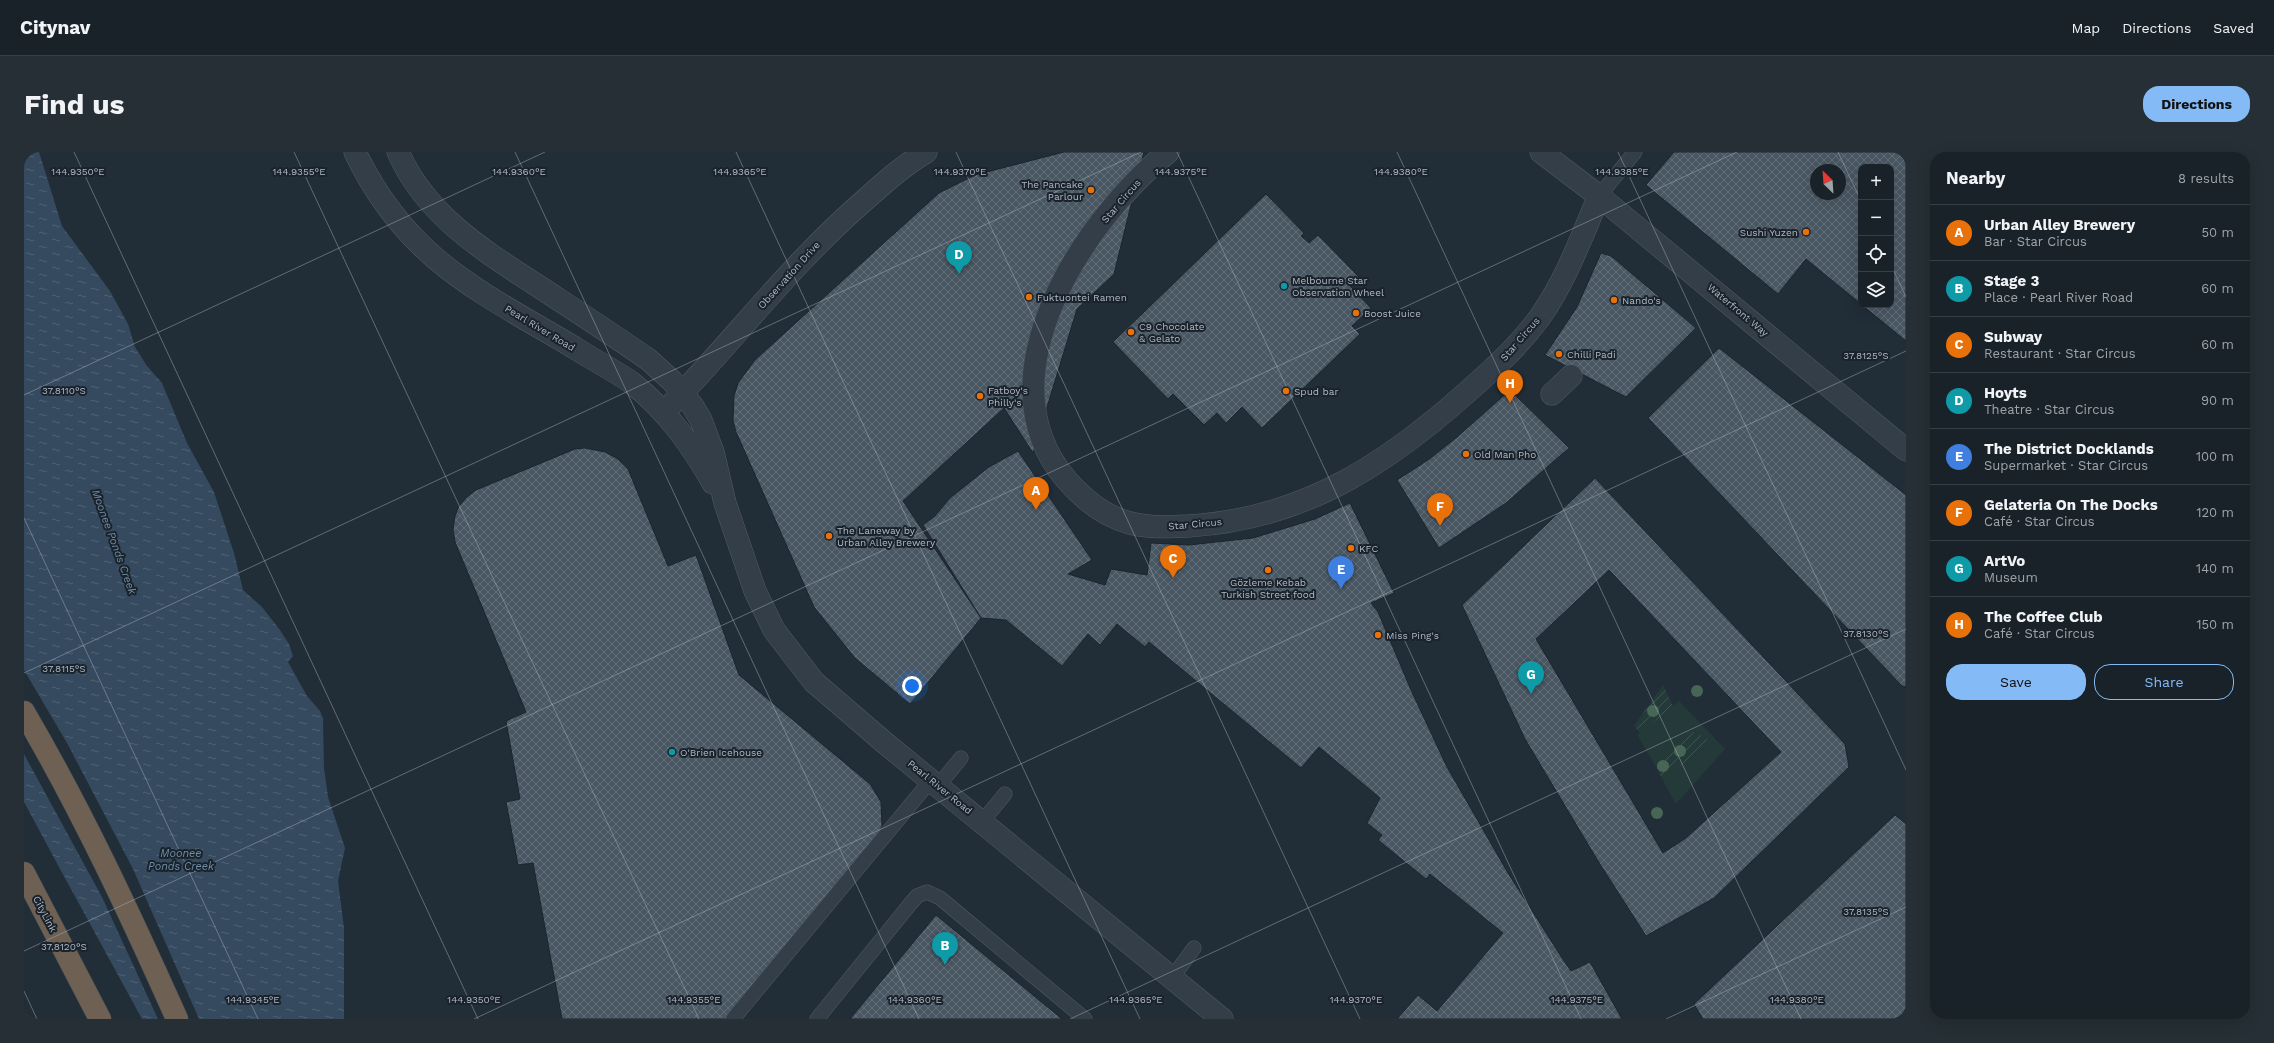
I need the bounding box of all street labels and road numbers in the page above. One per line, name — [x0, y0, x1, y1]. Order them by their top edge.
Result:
street label: Star Circus — [1099, 177, 1143, 225]
street label: Observation Drive — [756, 239, 822, 311]
street label: Waterfront Way — [1705, 281, 1771, 339]
street label: Pearl River Road — [503, 303, 577, 353]
street label: Star Circus — [1498, 315, 1542, 363]
street label: Star Circus — [1168, 516, 1222, 532]
street label: Pearl River Road — [906, 758, 974, 816]
street label: CityLink — [31, 894, 59, 934]

